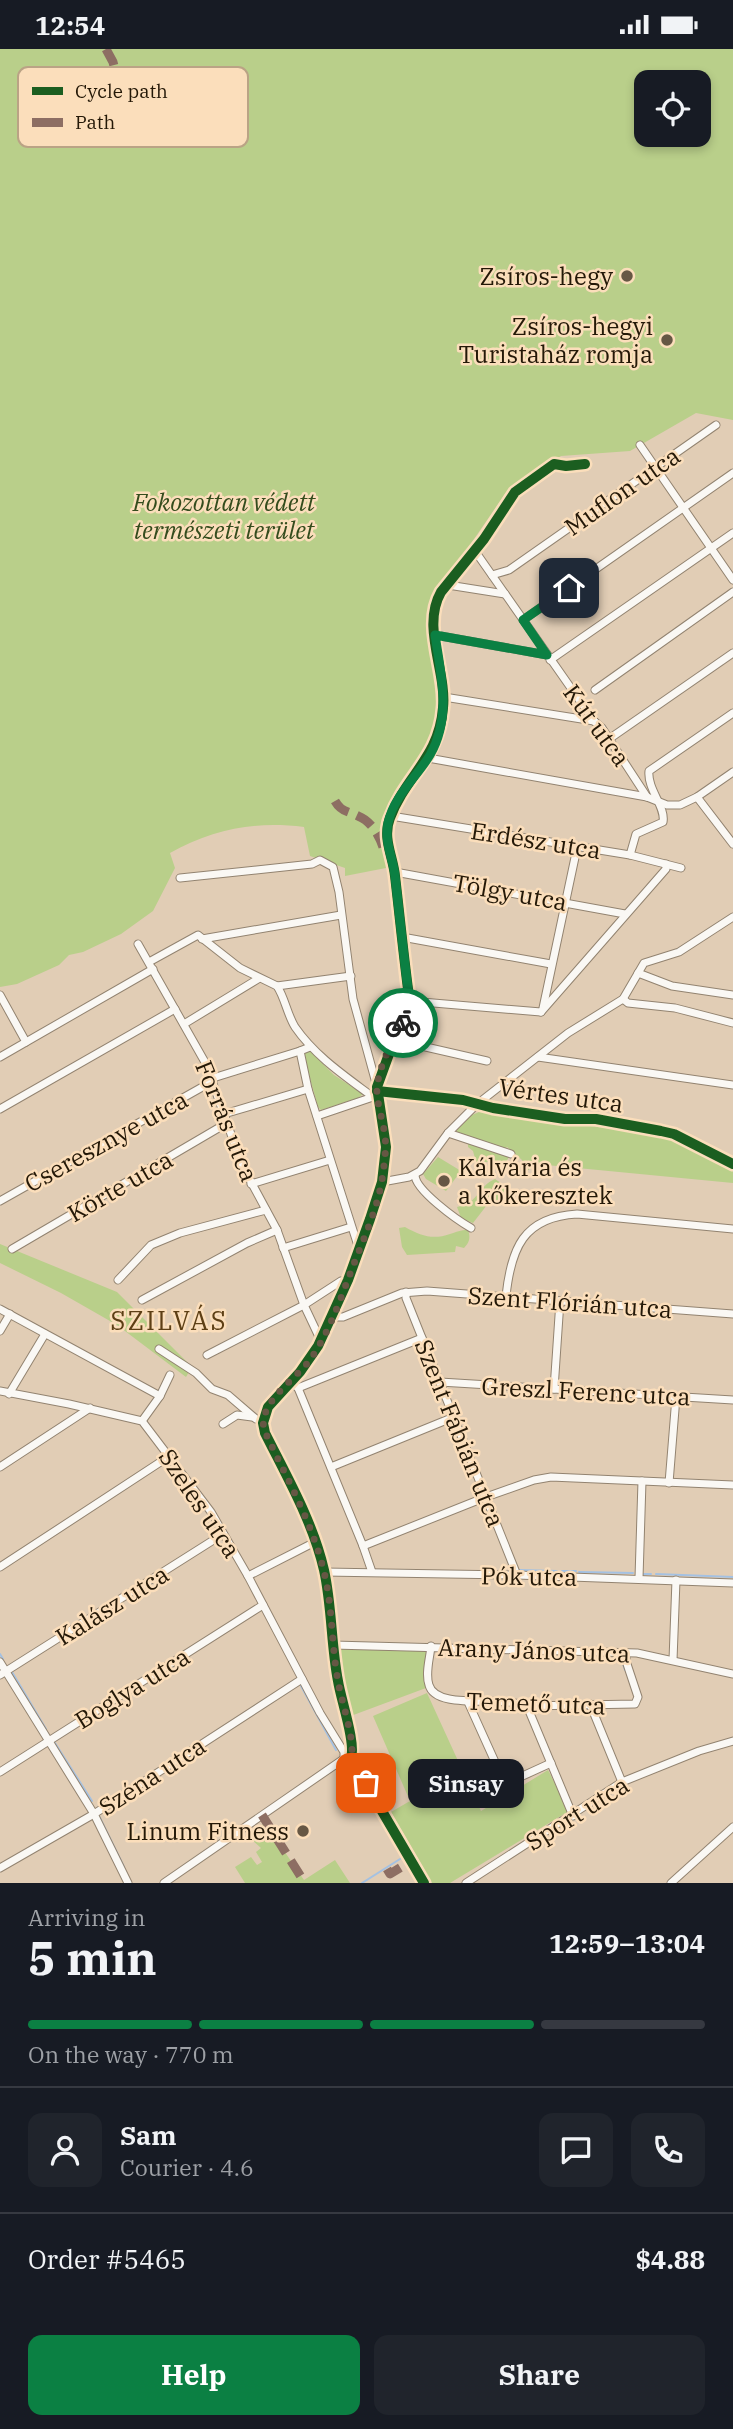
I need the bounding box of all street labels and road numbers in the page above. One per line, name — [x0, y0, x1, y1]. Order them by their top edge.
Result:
street label: Muflon utca — [558, 439, 686, 543]
street label: Kút utca — [556, 678, 638, 772]
street label: Erdész utca — [469, 814, 603, 866]
street label: Tölgy utca — [450, 866, 570, 918]
street label: Forrás utca — [188, 1056, 266, 1186]
street label: Vértes utca — [497, 1070, 625, 1120]
street label: Cseresznye utca — [19, 1083, 193, 1199]
street label: Körte utca — [62, 1143, 178, 1229]
street label: Szent Flórián utca — [467, 1279, 673, 1325]
street label: Szent Fábián utca — [408, 1334, 512, 1532]
street label: Greszl Ferenc utca — [481, 1370, 691, 1412]
street label: Szeles utca — [152, 1442, 248, 1564]
street label: Kalász utca — [49, 1558, 175, 1652]
street label: Pók utca — [481, 1559, 577, 1593]
street label: Arany János utca — [437, 1631, 631, 1669]
street label: Boglya utca — [68, 1640, 196, 1736]
street label: Temető utca — [466, 1685, 606, 1721]
street label: Széna utca — [92, 1730, 212, 1822]
street label: Sport utca — [519, 1769, 635, 1857]

